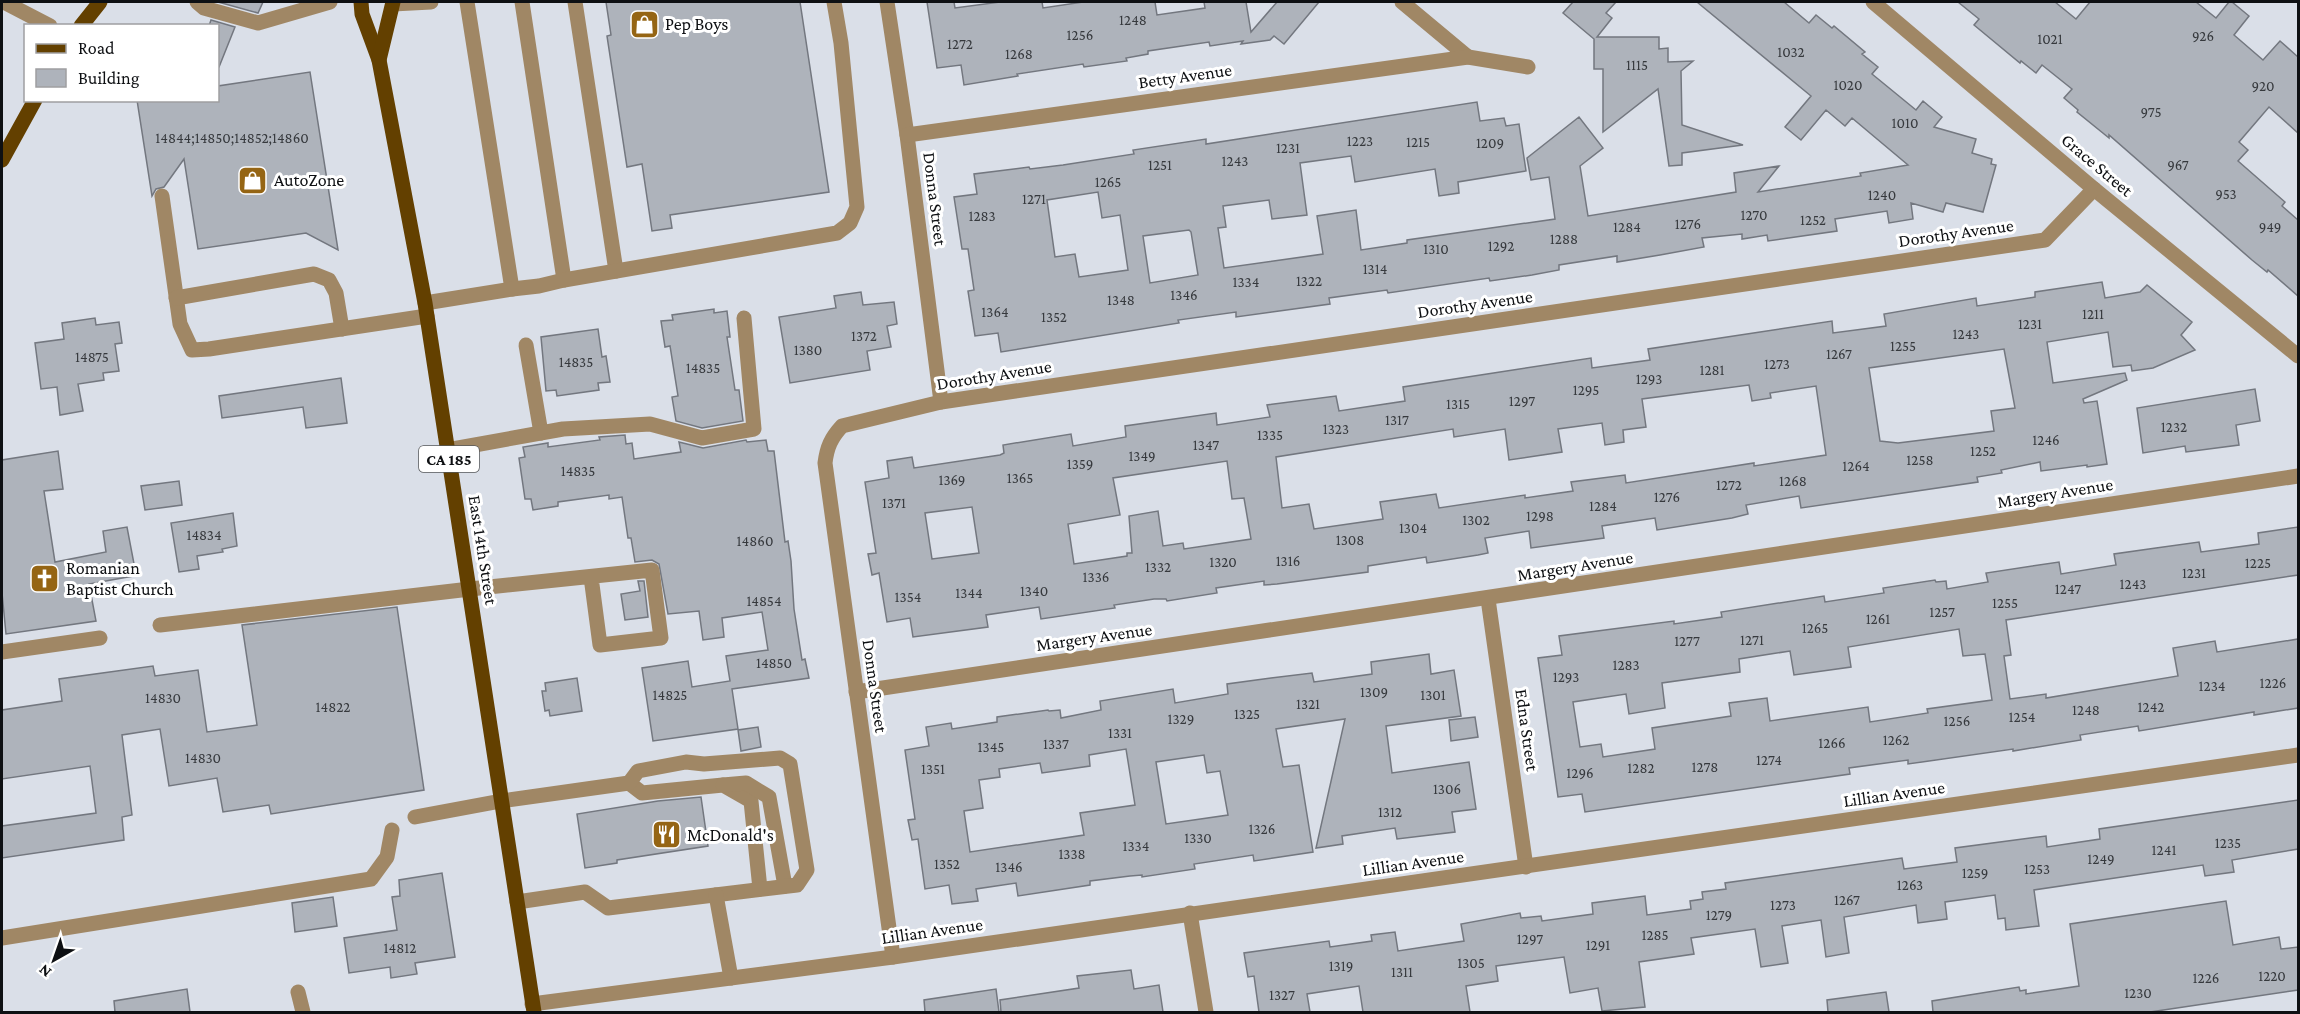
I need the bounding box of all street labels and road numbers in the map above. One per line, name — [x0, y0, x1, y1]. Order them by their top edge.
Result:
street label: Betty Avenue — [1137, 60, 1233, 92]
street label: Grace Street — [2057, 130, 2137, 201]
street label: Donna Street — [919, 151, 951, 248]
street label: Dorothy Avenue — [1897, 215, 2015, 251]
street label: Dorothy Avenue — [1416, 286, 1534, 322]
street label: Dorothy Avenue — [935, 356, 1053, 394]
road number: CA 185 — [419, 446, 479, 472]
street label: Margery Avenue — [1996, 474, 2114, 512]
street label: East 14th Street — [464, 494, 502, 607]
street label: Margery Avenue — [1516, 547, 1634, 585]
street label: Margery Avenue — [1035, 619, 1153, 655]
street label: Donna Street — [859, 638, 892, 735]
street label: Edna Street — [1511, 688, 1543, 773]
street label: Lillian Avenue — [1842, 777, 1946, 811]
street label: Lillian Avenue — [1361, 846, 1465, 880]
street label: Lillian Avenue — [880, 914, 984, 948]

